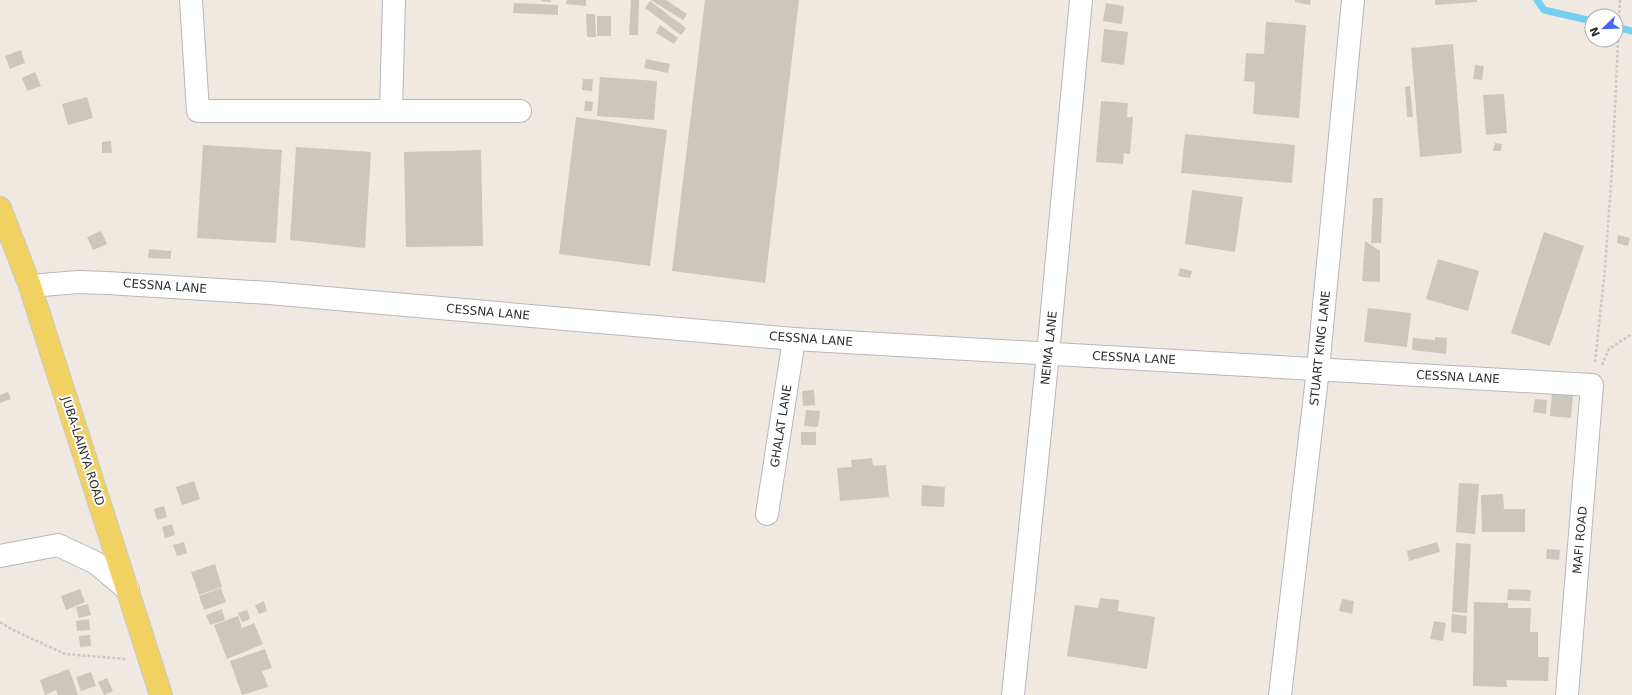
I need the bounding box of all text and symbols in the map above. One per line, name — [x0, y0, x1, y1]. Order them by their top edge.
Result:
north arrow — [1584, 8, 1624, 48]
text: N — [1587, 25, 1603, 38]
street label: CESSNA LANE — [123, 276, 207, 296]
street label: STUART KING LANE — [1307, 290, 1333, 406]
street label: CESSNA LANE — [446, 301, 530, 323]
street label: NEIMA LANE — [1038, 310, 1060, 386]
street label: CESSNA LANE — [769, 329, 853, 349]
street label: CESSNA LANE — [1092, 349, 1176, 367]
street label: CESSNA LANE — [1416, 368, 1500, 386]
street label: GHALAT LANE — [768, 384, 794, 468]
street label: JUBA-LAINYA ROAD — [58, 394, 107, 507]
street label: MAFI ROAD — [1570, 506, 1590, 574]

